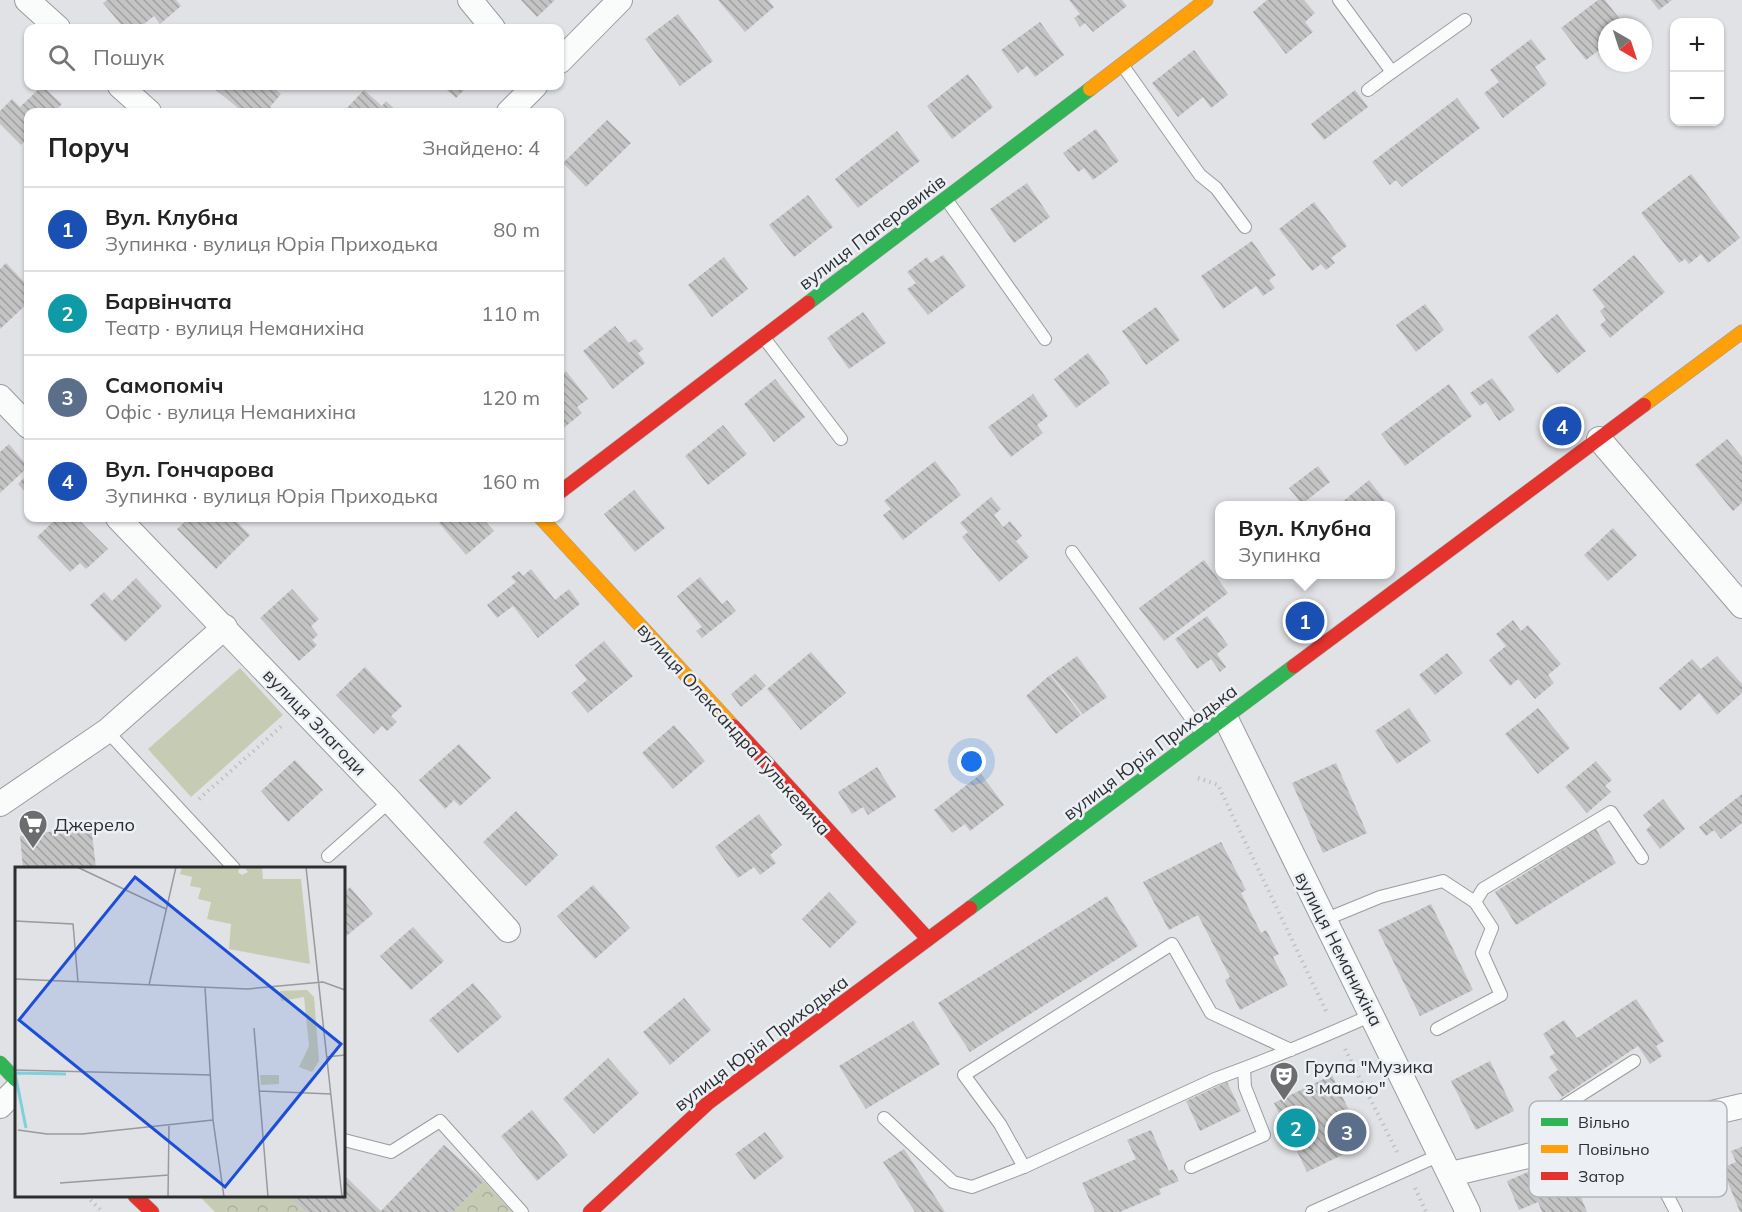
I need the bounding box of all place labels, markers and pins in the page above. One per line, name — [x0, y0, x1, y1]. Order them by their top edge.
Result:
pin: 4 — [1542, 404, 1582, 448]
pin: 1 — [1286, 598, 1324, 644]
supermarket icon: Джерело — [17, 808, 49, 850]
place label: Джерело — [54, 813, 135, 836]
place label: Група "Музика з мамою" — [1305, 1055, 1433, 1099]
theatre icon: Група "Музика з мамою" — [1268, 1060, 1300, 1102]
pin: 2 — [1276, 1106, 1316, 1150]
pin: 3 — [1328, 1110, 1366, 1154]

